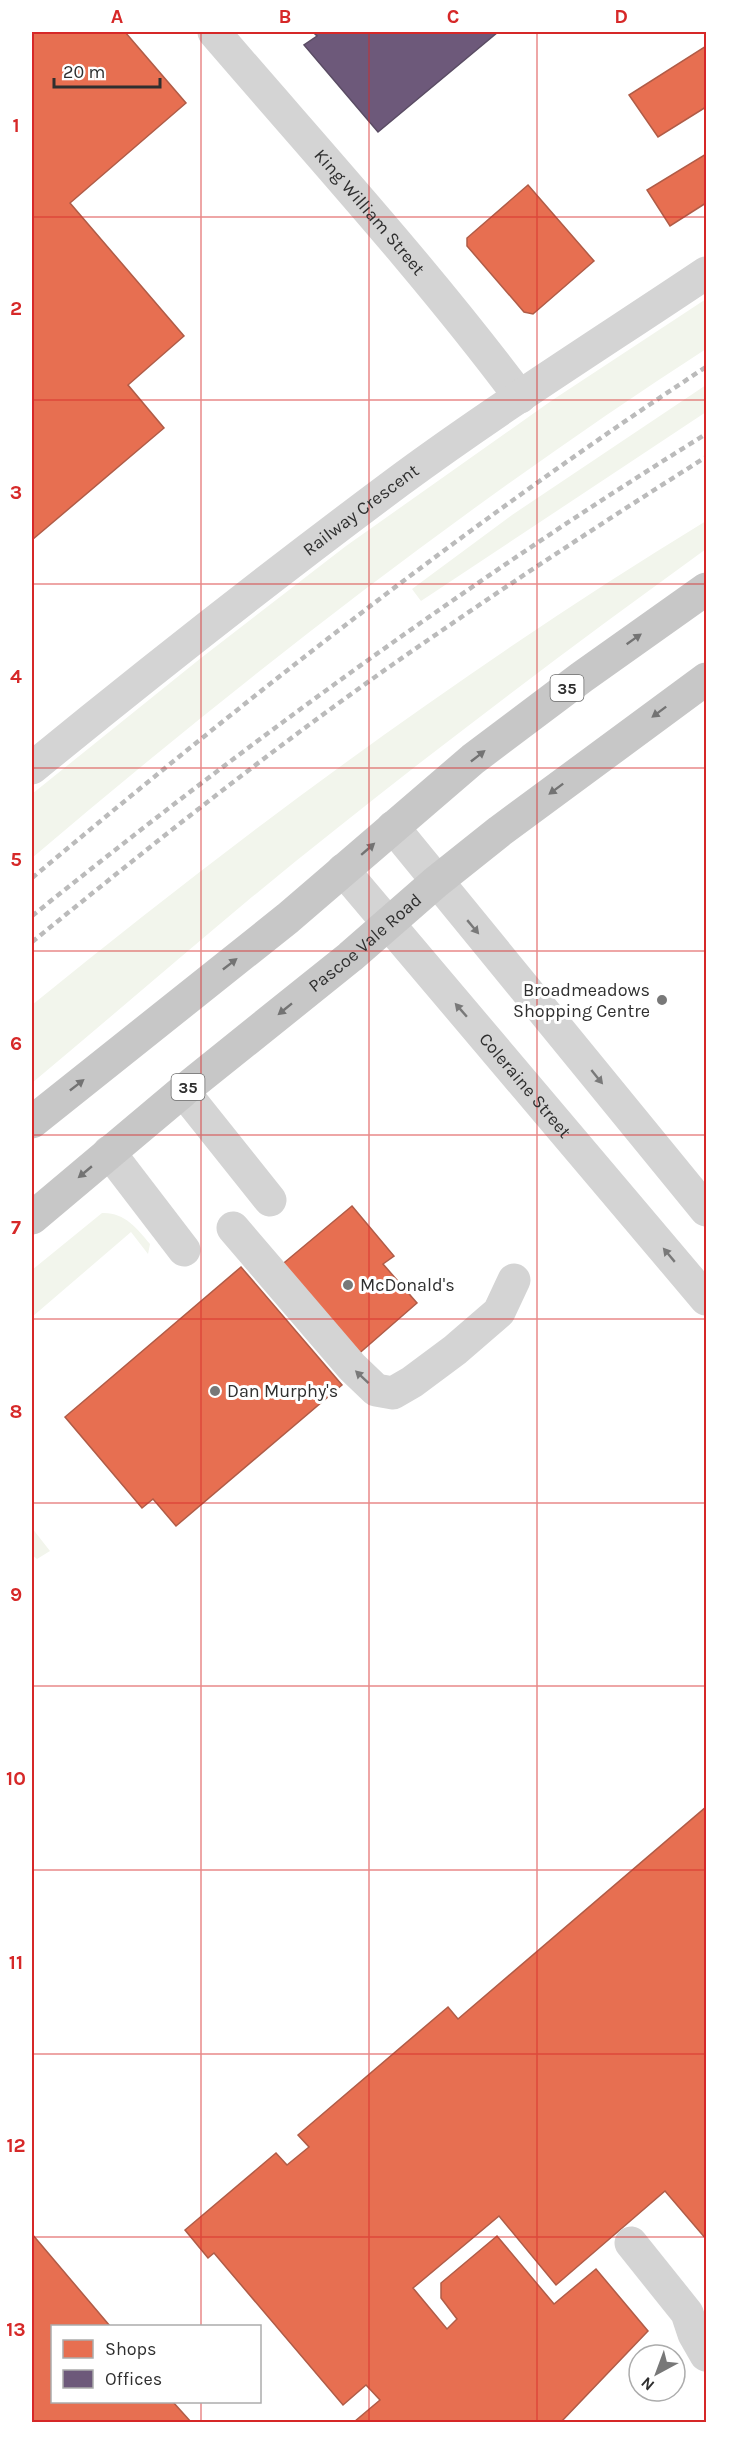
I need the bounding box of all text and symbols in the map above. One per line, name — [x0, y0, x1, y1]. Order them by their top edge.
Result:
text: A — [111, 5, 124, 28]
text: B — [279, 5, 291, 28]
text: C — [447, 5, 459, 28]
text: D — [614, 5, 628, 28]
scale bar — [54, 51, 160, 89]
text: 20 m — [63, 61, 105, 83]
text: 1 — [12, 114, 20, 137]
street label: King William Street — [310, 144, 430, 280]
text: 2 — [10, 297, 22, 320]
street label: Railway Crescent — [298, 459, 423, 561]
text: 3 — [10, 481, 22, 504]
one-way arrow — [627, 634, 642, 646]
text: 4 — [10, 665, 22, 688]
road number: 35 — [550, 675, 584, 701]
one-way arrow — [651, 706, 666, 718]
one-way arrow — [470, 749, 486, 762]
one-way arrow — [548, 783, 564, 796]
one-way arrow — [360, 842, 376, 855]
text: 5 — [10, 848, 22, 871]
street label: Pascoe Vale Road — [304, 889, 426, 997]
one-way arrow — [467, 919, 480, 935]
one-way arrow — [222, 958, 238, 971]
place label: Broadmeadows Shopping Centre — [513, 979, 650, 1022]
marker: Broadmeadows Shopping Centre — [655, 993, 669, 1007]
one-way arrow — [278, 1002, 293, 1015]
one-way arrow — [455, 1003, 468, 1018]
street label: Coleraine Street — [474, 1028, 576, 1143]
text: 6 — [10, 1032, 22, 1055]
one-way arrow — [591, 1070, 603, 1085]
road number: 35 — [172, 1074, 204, 1100]
one-way arrow — [70, 1080, 85, 1092]
one-way arrow — [77, 1166, 93, 1179]
text: 7 — [11, 1216, 21, 1239]
one-way arrow — [662, 1247, 675, 1263]
place label: McDonald's — [360, 1274, 455, 1296]
marker: McDonald's — [341, 1278, 355, 1292]
one-way arrow — [356, 1370, 370, 1384]
place label: Dan Murphy's — [227, 1380, 338, 1402]
marker: Dan Murphy's — [208, 1384, 222, 1398]
text: 8 — [10, 1400, 22, 1423]
text: 9 — [10, 1583, 22, 1606]
text: 10 — [6, 1767, 26, 1790]
text: 11 — [9, 1951, 23, 1974]
text: 12 — [6, 2134, 26, 2157]
text: 13 — [6, 2318, 26, 2341]
legend — [51, 2325, 261, 2403]
text: Shops — [105, 2338, 157, 2360]
north arrow — [627, 2343, 687, 2403]
text: Offices — [105, 2368, 162, 2390]
text: N — [637, 2373, 658, 2395]

